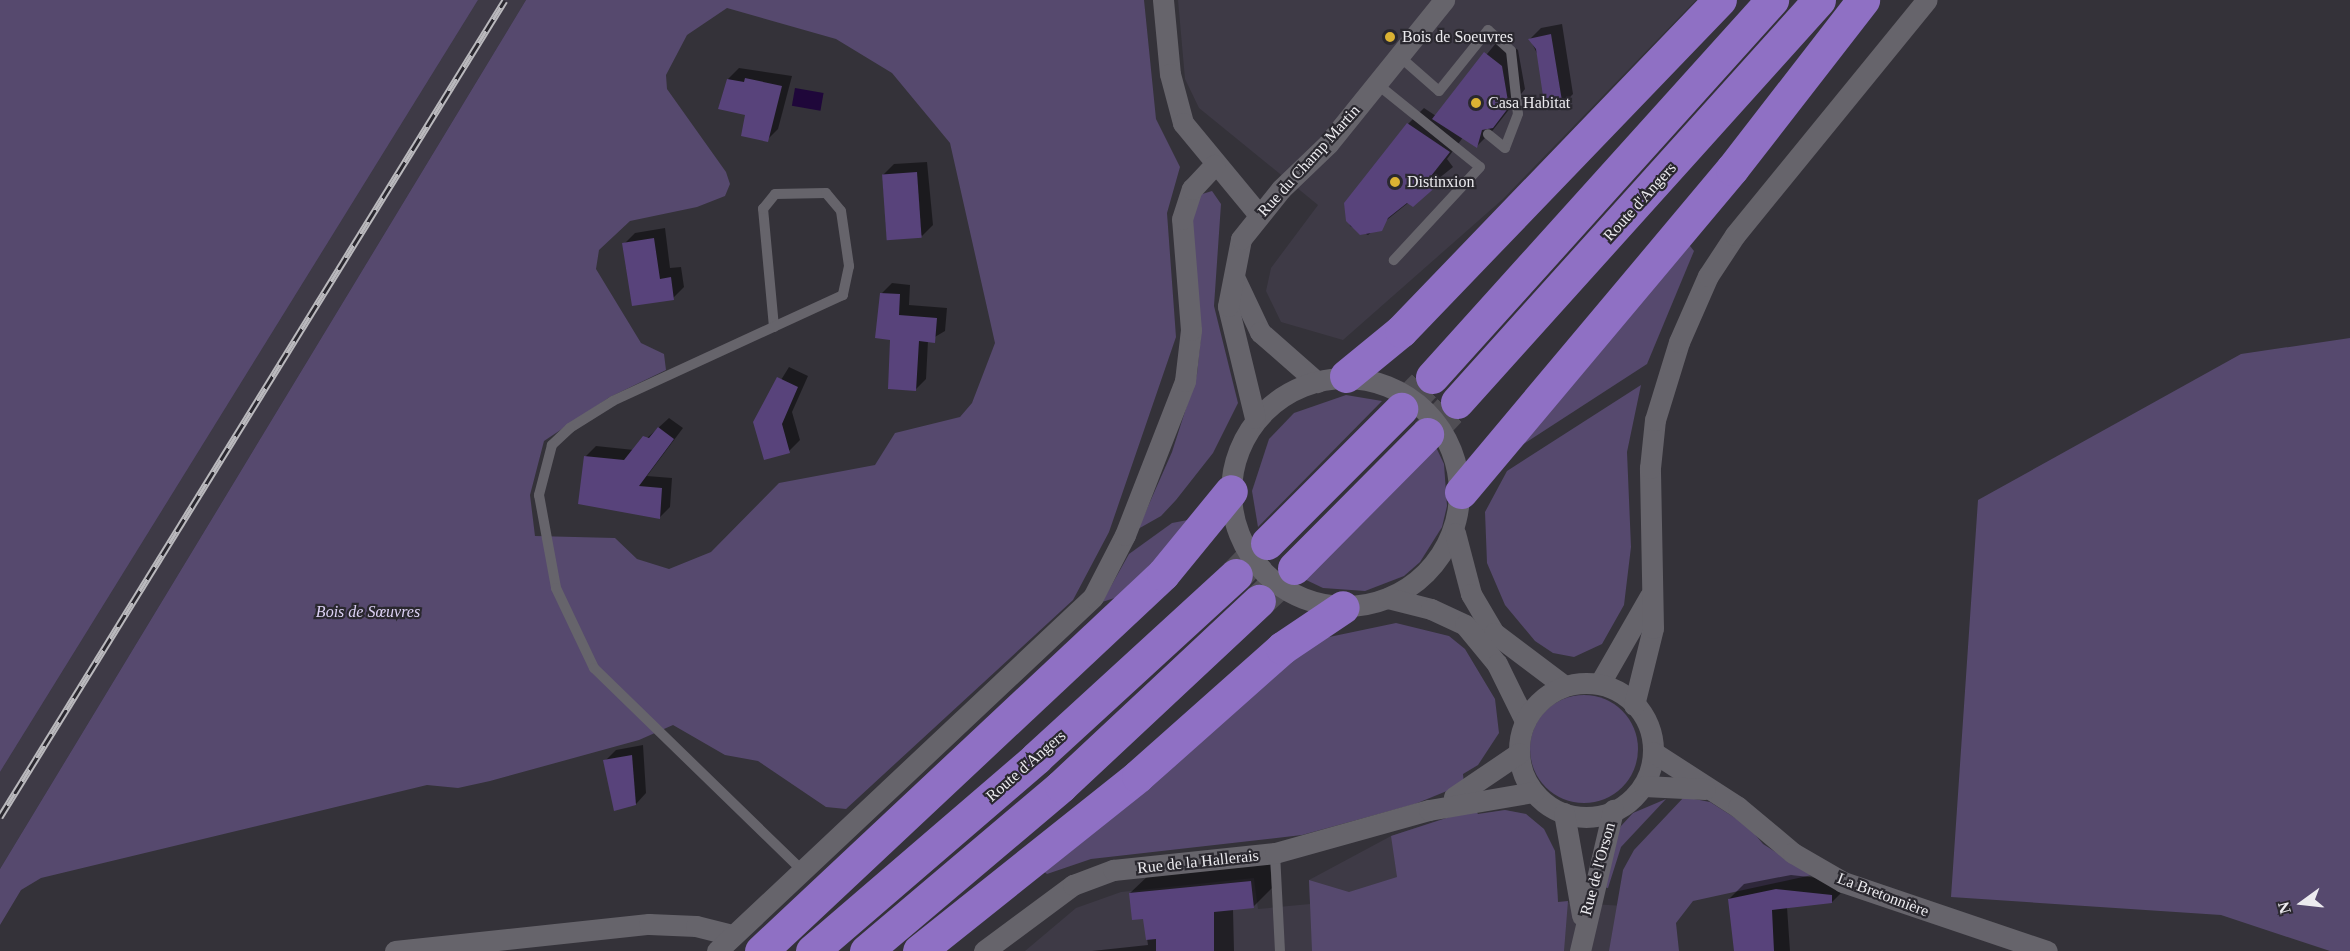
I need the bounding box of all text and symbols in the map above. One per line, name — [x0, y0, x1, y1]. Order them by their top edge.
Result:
place label: Bois de Soeuvres — [1402, 27, 1513, 47]
marker: Bois de Soeuvres — [1383, 30, 1397, 44]
place label: Casa Habitat — [1488, 93, 1570, 113]
marker: Casa Habitat — [1469, 96, 1483, 110]
street label: Rue du Champ Martin — [1254, 101, 1364, 221]
street label: Route d'Angers — [1600, 159, 1680, 245]
place label: Distinxion — [1407, 172, 1475, 192]
marker: Distinxion — [1388, 175, 1402, 189]
park label: Bois de Sœuvres — [316, 602, 420, 622]
street label: Route d'Angers — [982, 726, 1070, 806]
street label: Rue de l'Orson — [1576, 820, 1620, 918]
street label: Rue de la Hallerais — [1136, 846, 1260, 878]
street label: La Bretonnière — [1835, 869, 1931, 921]
north arrow — [2272, 873, 2332, 933]
text: N — [2274, 900, 2294, 916]

